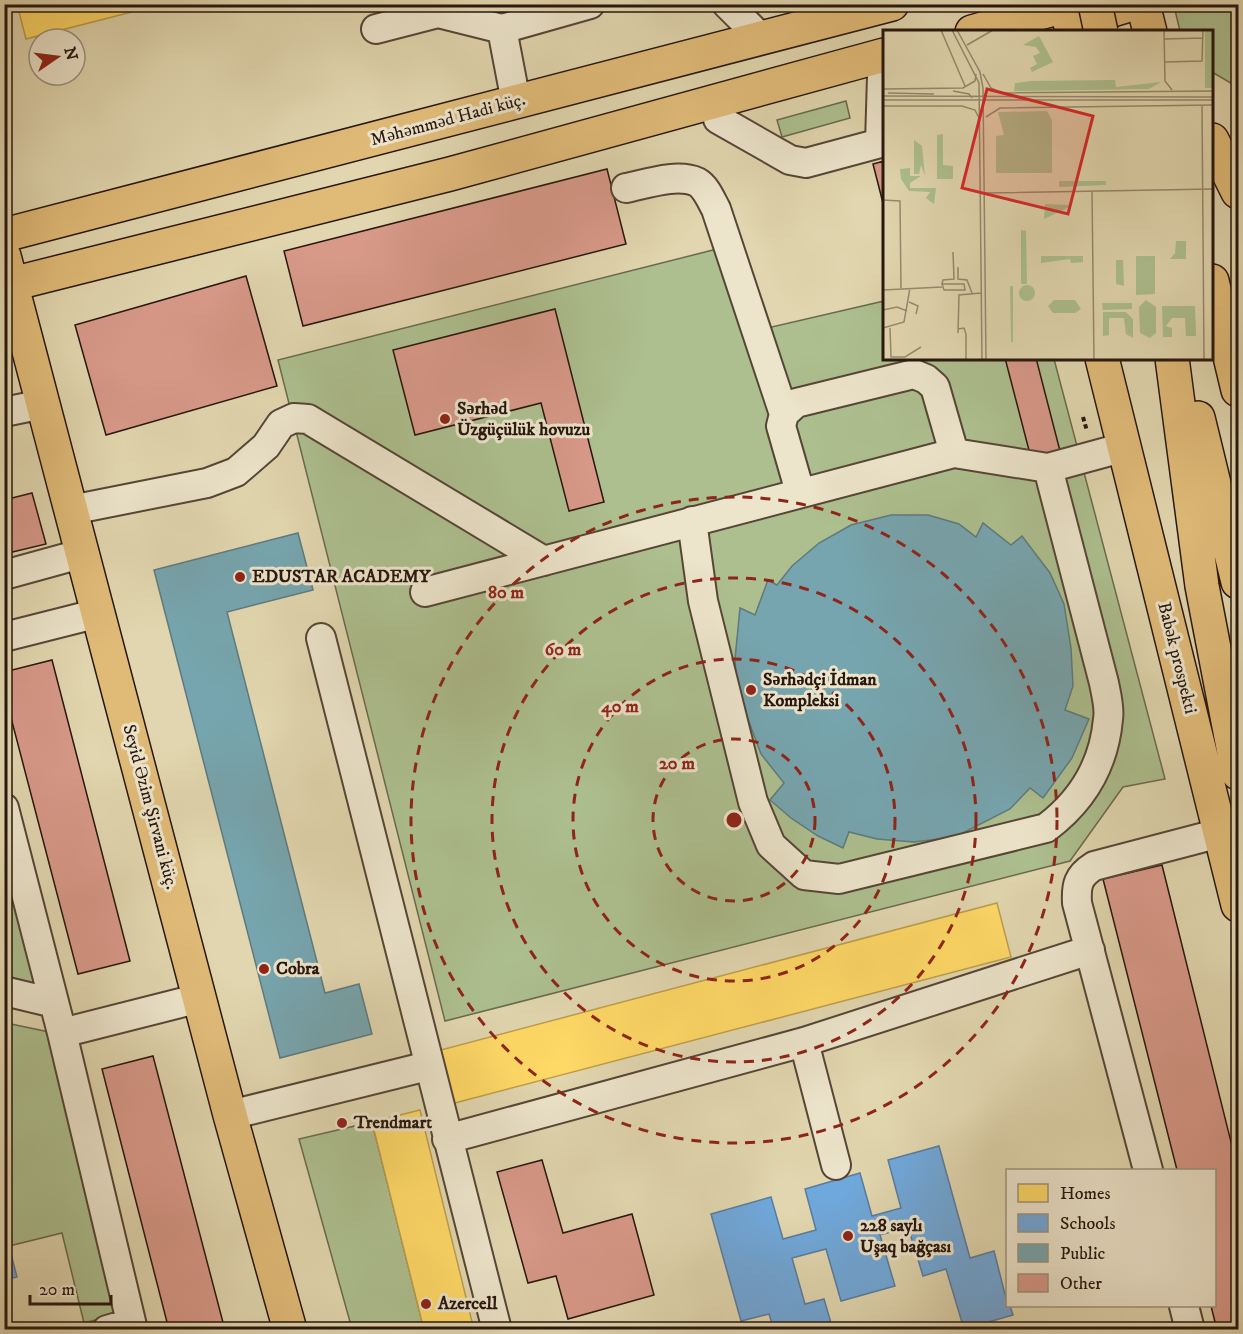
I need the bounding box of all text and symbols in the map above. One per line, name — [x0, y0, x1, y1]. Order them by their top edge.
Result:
north arrow — [27, 27, 87, 87]
inset map — [883, 30, 1213, 360]
text: N — [59, 45, 82, 62]
street label: Məhəmməd Hadi küç. — [368, 89, 528, 151]
place label: Sərhəd Üzgüçülük hovuzu — [457, 398, 591, 441]
marker: Sərhəd Üzgüçülük hovuzu — [438, 412, 452, 426]
place label: EDUSTAR ACADEMY — [252, 566, 431, 588]
marker: EDUSTAR ACADEMY — [233, 570, 247, 584]
text: 80 m — [488, 582, 525, 604]
street label: Babək prospekti — [1152, 600, 1202, 716]
text: 60 m — [545, 639, 582, 661]
place label: Sərhədçi İdman Kompleksi — [763, 668, 877, 712]
marker: Sərhədçi İdman Kompleksi — [744, 683, 758, 697]
text: 40 m — [600, 696, 639, 718]
street label: Seyid Əzim Şirvani küç. — [117, 722, 183, 892]
text: 20 m — [659, 753, 695, 775]
centre of rings — [724, 810, 744, 830]
place label: Cobra — [276, 958, 320, 980]
marker: Cobra — [257, 962, 271, 976]
place label: Trendmart — [353, 1112, 432, 1134]
marker: Trendmart — [335, 1116, 349, 1130]
legend — [1006, 1169, 1216, 1307]
text: Homes — [1060, 1183, 1111, 1205]
text: Schools — [1060, 1213, 1115, 1235]
place label: 228 saylı Uşaq bağçası — [860, 1215, 952, 1258]
marker: 228 saylı Uşaq bağçası — [841, 1229, 855, 1243]
text: Public — [1060, 1243, 1106, 1265]
scale bar — [30, 1268, 111, 1306]
text: Other — [1060, 1273, 1102, 1295]
text: 20 m — [39, 1279, 75, 1301]
place label: Azercell — [437, 1293, 498, 1315]
marker: Azercell — [419, 1297, 433, 1311]

